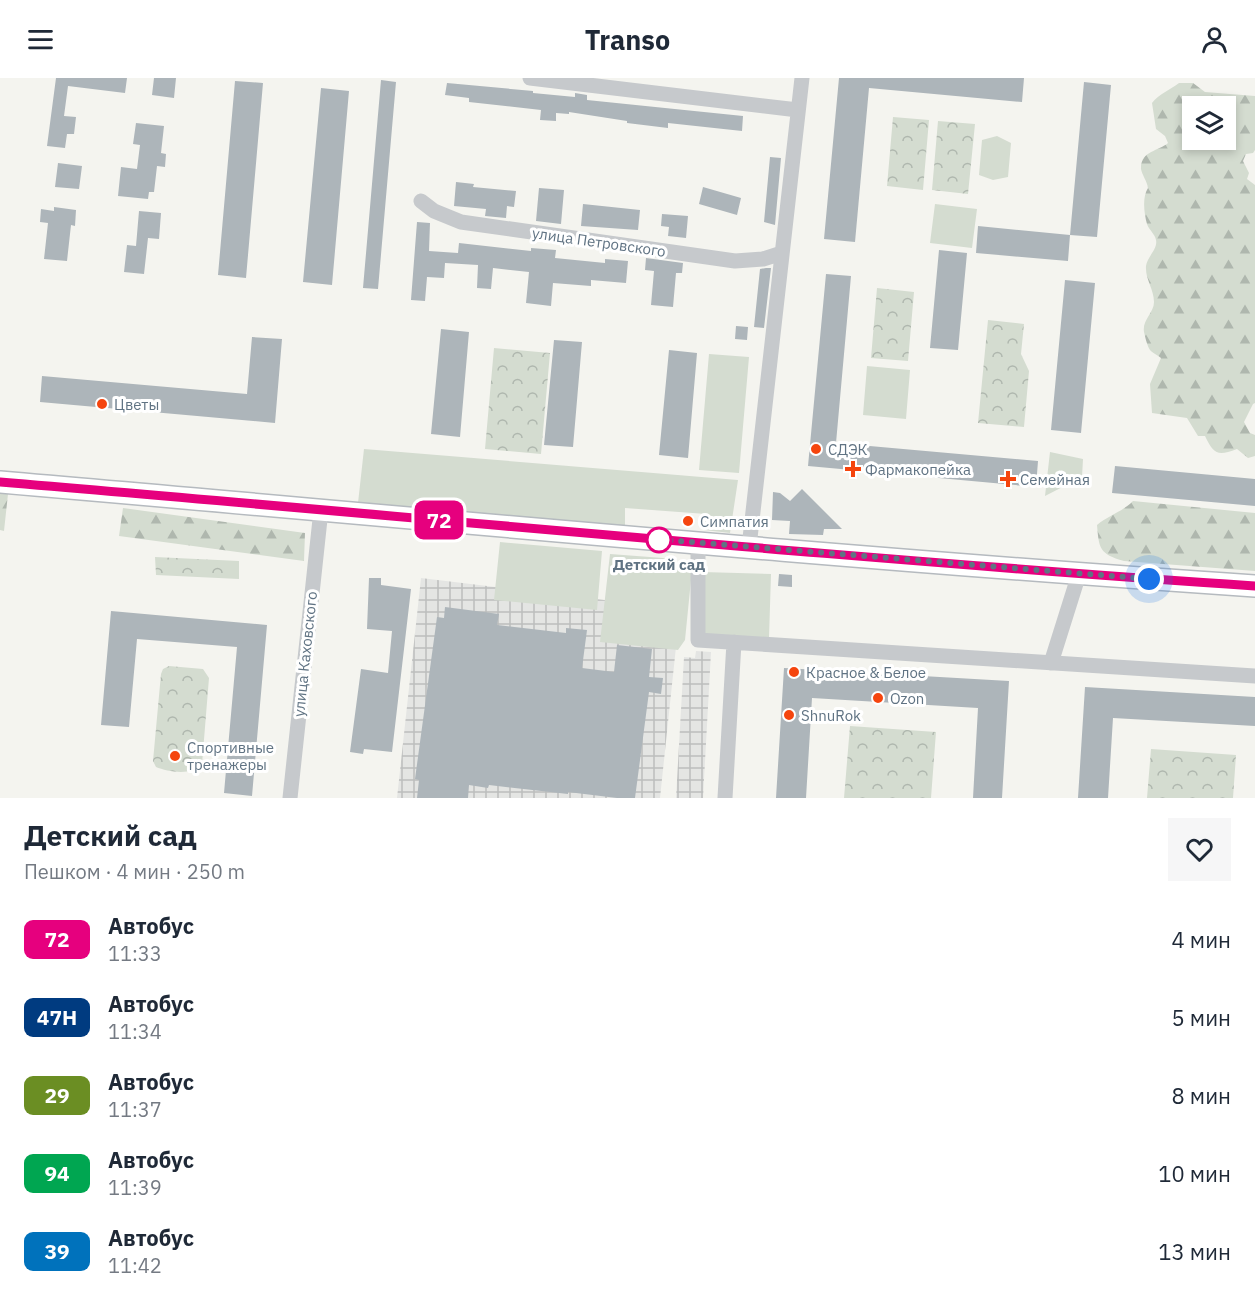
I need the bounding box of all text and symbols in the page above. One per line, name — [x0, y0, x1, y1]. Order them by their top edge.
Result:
text: Transo — [585, 22, 670, 57]
icon: menu — [24, 23, 57, 56]
icon: person — [1198, 23, 1231, 56]
map controls — [1182, 96, 1236, 150]
button: layers — [1182, 96, 1236, 150]
street label: улица Петровского — [531, 223, 667, 261]
place label: Цветы — [114, 395, 159, 414]
marker: Цветы — [95, 397, 109, 411]
place label: СДЭК — [828, 440, 868, 459]
marker: СДЭК — [809, 442, 823, 456]
place label: Фармакопейка — [865, 460, 971, 479]
marker: Фармакопейка — [846, 462, 860, 476]
place label: Семейная — [1020, 470, 1090, 489]
marker: Семейная — [1001, 472, 1015, 486]
line badge: 72 — [412, 500, 466, 540]
text: 72 — [426, 506, 452, 534]
place label: Симпатия — [700, 512, 769, 531]
marker: Симпатия — [681, 514, 695, 528]
marker: Детский сад — [646, 527, 672, 553]
place label: Детский сад — [613, 555, 705, 574]
your location — [1134, 564, 1164, 594]
street label: улица Каховского — [289, 590, 321, 718]
place label: Красное & Белое — [806, 663, 926, 682]
marker: Красное & Белое — [787, 665, 801, 679]
place label: Ozon — [890, 689, 924, 708]
marker: Ozon — [871, 691, 885, 705]
place label: ShnuRok — [801, 706, 861, 725]
marker: ShnuRok — [782, 708, 796, 722]
place label: Спортивные тренажеры — [187, 738, 274, 774]
marker: Спортивные тренажеры — [168, 749, 182, 763]
text: Детский сад — [24, 817, 197, 854]
button: heart — [1168, 818, 1231, 881]
text: Пешком · 4 мин · 250 m — [24, 858, 245, 885]
text: Автобус — [108, 911, 194, 940]
text: 72 — [44, 925, 70, 953]
text: 4 мин — [1171, 925, 1231, 954]
text: 11:33 — [108, 940, 162, 967]
text: Автобус — [108, 989, 194, 1018]
text: 47Н — [37, 1003, 77, 1031]
text: 5 мин — [1171, 1003, 1231, 1032]
text: 11:34 — [108, 1018, 162, 1045]
text: Автобус — [108, 1067, 194, 1096]
text: 29 — [44, 1081, 70, 1109]
text: 8 мин — [1171, 1081, 1231, 1110]
text: 11:37 — [108, 1096, 162, 1123]
text: Автобус — [108, 1145, 194, 1174]
text: 94 — [44, 1159, 70, 1187]
text: 10 мин — [1158, 1159, 1231, 1188]
text: 11:39 — [108, 1174, 162, 1201]
text: Автобус — [108, 1223, 194, 1252]
text: 39 — [44, 1237, 70, 1265]
text: 13 мин — [1158, 1237, 1231, 1266]
text: 11:42 — [108, 1252, 162, 1279]

